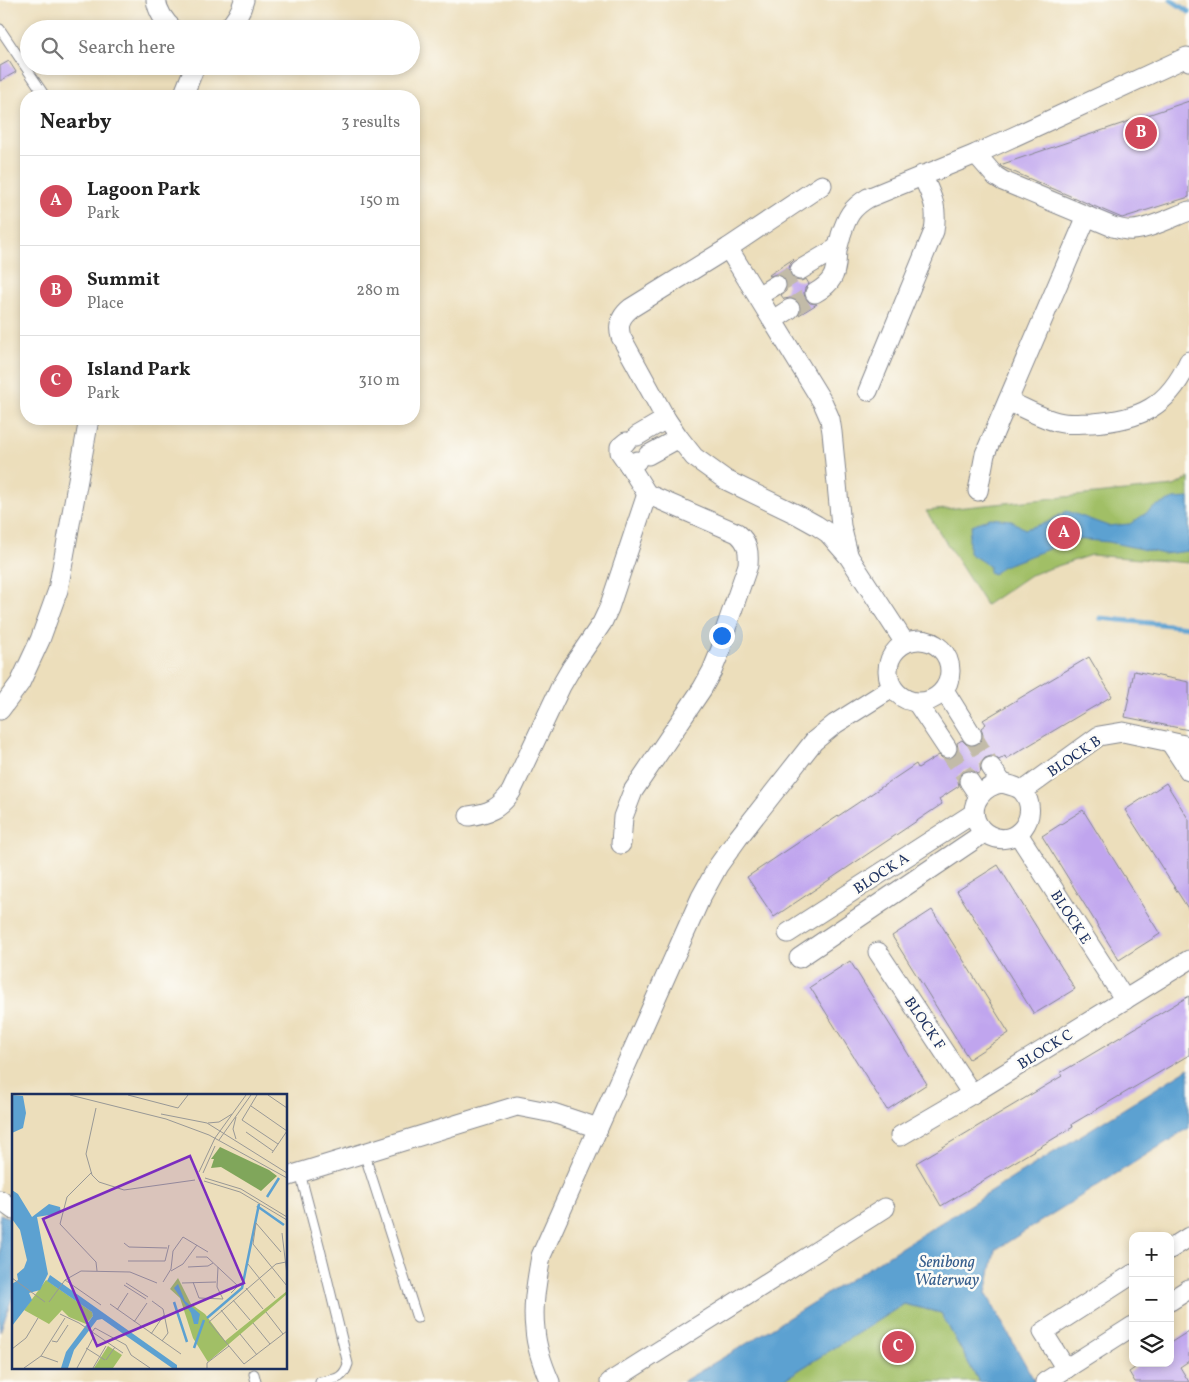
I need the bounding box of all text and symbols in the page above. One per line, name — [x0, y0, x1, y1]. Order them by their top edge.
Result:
search box — [20, 20, 420, 75]
icon: search — [38, 34, 66, 62]
text: Search here — [78, 35, 175, 61]
text: Nearby — [40, 108, 111, 137]
text: 3 results — [341, 112, 400, 134]
pin: B — [1125, 114, 1157, 152]
text: Lagoon Park — [87, 177, 200, 203]
text: A — [50, 190, 62, 212]
text: 150 m — [359, 190, 400, 212]
text: Park — [87, 203, 120, 225]
text: Summit — [87, 267, 160, 293]
text: B — [51, 280, 61, 302]
text: 280 m — [356, 280, 400, 302]
text: Place — [87, 293, 124, 315]
text: Island Park — [87, 357, 191, 383]
text: C — [51, 370, 61, 392]
text: 310 m — [359, 370, 400, 392]
text: Park — [87, 383, 120, 405]
pin: A — [1048, 514, 1080, 552]
your location — [709, 623, 735, 649]
street label: BLOCK B — [1044, 731, 1106, 783]
street label: BLOCK A — [850, 848, 914, 900]
street label: BLOCK E — [1044, 887, 1095, 949]
street label: BLOCK F — [898, 993, 949, 1055]
street label: BLOCK C — [1014, 1025, 1078, 1075]
inset map — [12, 1094, 288, 1370]
map controls — [1129, 1232, 1174, 1367]
button: + — [1129, 1232, 1174, 1277]
water label: Senibong Waterway — [915, 1252, 979, 1292]
button: − — [1129, 1277, 1174, 1322]
button: layers — [1129, 1322, 1174, 1367]
pin: C — [882, 1328, 914, 1366]

